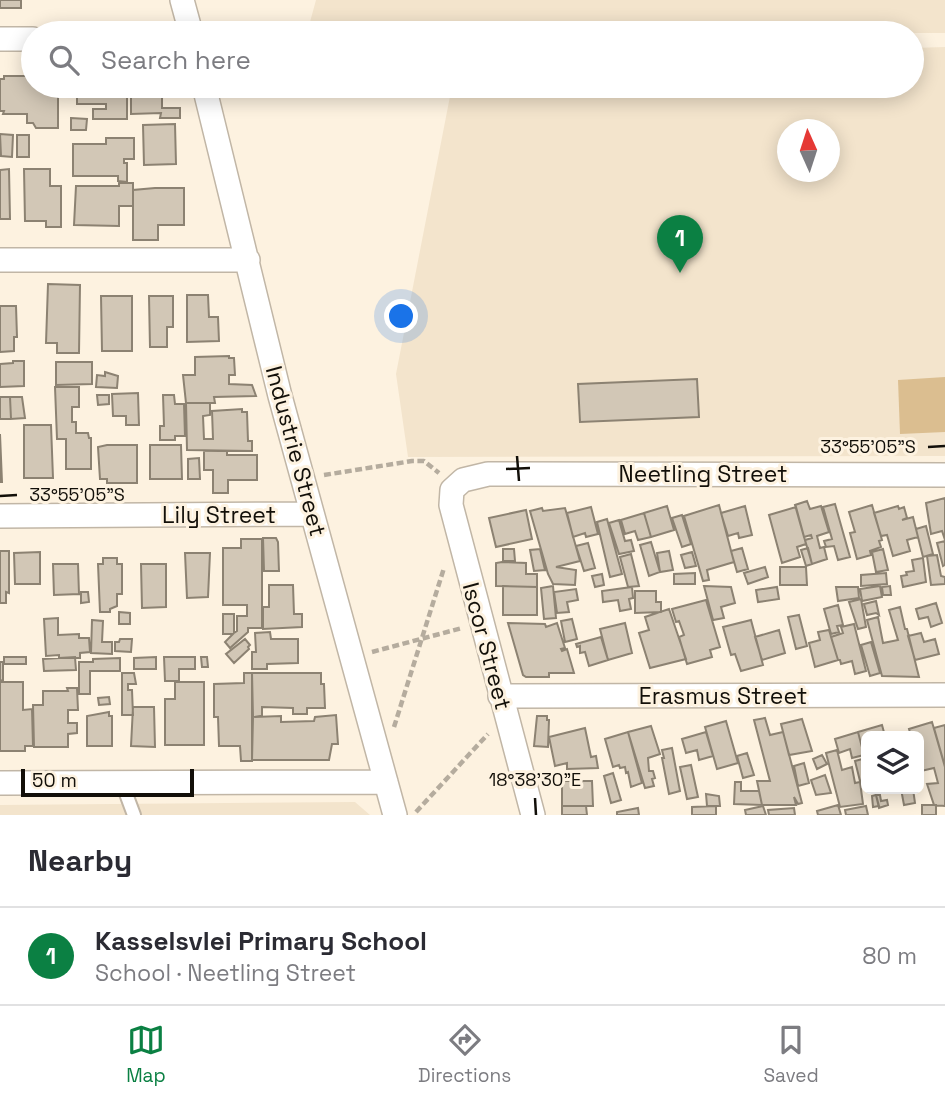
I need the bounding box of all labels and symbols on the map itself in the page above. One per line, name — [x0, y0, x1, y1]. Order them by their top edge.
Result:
north arrow — [777, 119, 840, 182]
pin: 1 — [657, 215, 703, 273]
your location — [384, 299, 418, 333]
street label: Industrie Street — [259, 363, 333, 539]
text: 33°55'05"S — [820, 435, 916, 458]
street label: Neetling Street — [619, 459, 787, 489]
text: 33°55'05"S — [29, 483, 125, 506]
street label: Lily Street — [162, 500, 276, 530]
street label: Iscor Street — [456, 579, 518, 713]
street label: Erasmus Street — [639, 681, 807, 711]
scale bar — [21, 766, 194, 798]
text: 18°38'30"E — [489, 768, 581, 791]

